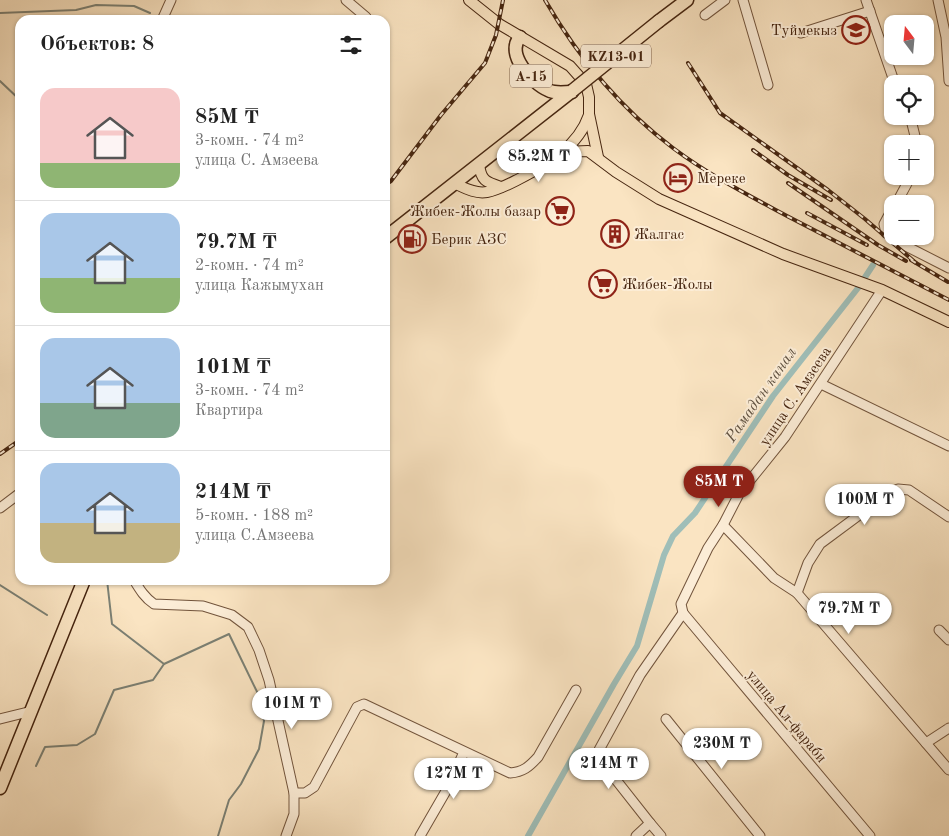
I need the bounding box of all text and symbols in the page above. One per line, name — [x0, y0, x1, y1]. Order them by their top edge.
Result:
school or university icon: Туймекыз — [841, 15, 871, 45]
north arrow — [884, 15, 934, 65]
map controls — [884, 15, 934, 245]
place label: Туймекыз — [771, 24, 837, 39]
icon: filters — [337, 31, 365, 59]
text: Объектов: 8 — [40, 34, 154, 55]
road number: KZ13-01 — [581, 44, 651, 68]
road number: A-15 — [510, 64, 552, 88]
button: locate — [884, 75, 934, 125]
text: 85M ₸ — [195, 107, 259, 128]
icon: home — [80, 108, 140, 168]
text: 3-комн. · 74 m² — [195, 133, 304, 149]
button: + — [884, 135, 934, 185]
pin: 85.2M ₸ — [493, 140, 585, 183]
text: 85.2M ₸ — [508, 149, 570, 165]
text: улица С. Амзеева — [195, 153, 319, 169]
hotel icon: Мереке — [663, 163, 693, 193]
place label: Мереке — [697, 172, 746, 187]
button: − — [884, 195, 934, 245]
supermarket icon: Жибек-Жолы базар — [545, 196, 575, 226]
place label: Жибек-Жолы базар — [410, 205, 541, 220]
building icon: Жалгас — [600, 219, 630, 249]
fuel station icon: Берик АЗС — [397, 224, 427, 254]
place label: Жалгас — [634, 228, 685, 243]
text: 79.7M ₸ — [195, 232, 277, 253]
icon: home — [80, 233, 140, 293]
place label: Берик АЗС — [431, 233, 506, 248]
text: 2-комн. · 74 m² — [195, 258, 304, 274]
supermarket icon: Жибек-Жолы — [588, 269, 618, 299]
text: улица Кажымухан — [195, 278, 324, 294]
place label: Жибек-Жолы — [622, 278, 713, 293]
street label: улица С. Амзеева — [758, 344, 835, 449]
water label: Рамадан канал — [722, 345, 800, 446]
text: 101M ₸ — [195, 357, 271, 378]
icon: home — [80, 358, 140, 418]
text: 3-комн. · 74 m² — [195, 383, 304, 399]
text: Квартира — [195, 403, 263, 419]
pin: 85M ₸ — [684, 466, 754, 508]
text: 85M ₸ — [695, 474, 743, 490]
text: 214M ₸ — [195, 482, 271, 503]
icon: home — [80, 483, 140, 543]
pin: 100M ₸ — [824, 484, 906, 526]
text: 100M ₸ — [836, 492, 894, 508]
text: 5-комн. · 188 m² — [195, 508, 313, 524]
text: улица С.Амзеева — [195, 528, 314, 544]
pin: 79.7M ₸ — [803, 592, 895, 635]
text: 79.7M ₸ — [818, 601, 880, 617]
street label: улица Ал-фараби — [743, 668, 829, 766]
pin: 101M ₸ — [251, 688, 333, 730]
text: 101M ₸ — [263, 696, 321, 712]
pin: 230M ₸ — [681, 728, 763, 770]
text: 230M ₸ — [693, 736, 751, 752]
pin: 214M ₸ — [568, 748, 650, 790]
text: 214M ₸ — [580, 756, 638, 772]
pin: 127M ₸ — [413, 758, 495, 800]
text: 127M ₸ — [425, 766, 483, 782]

